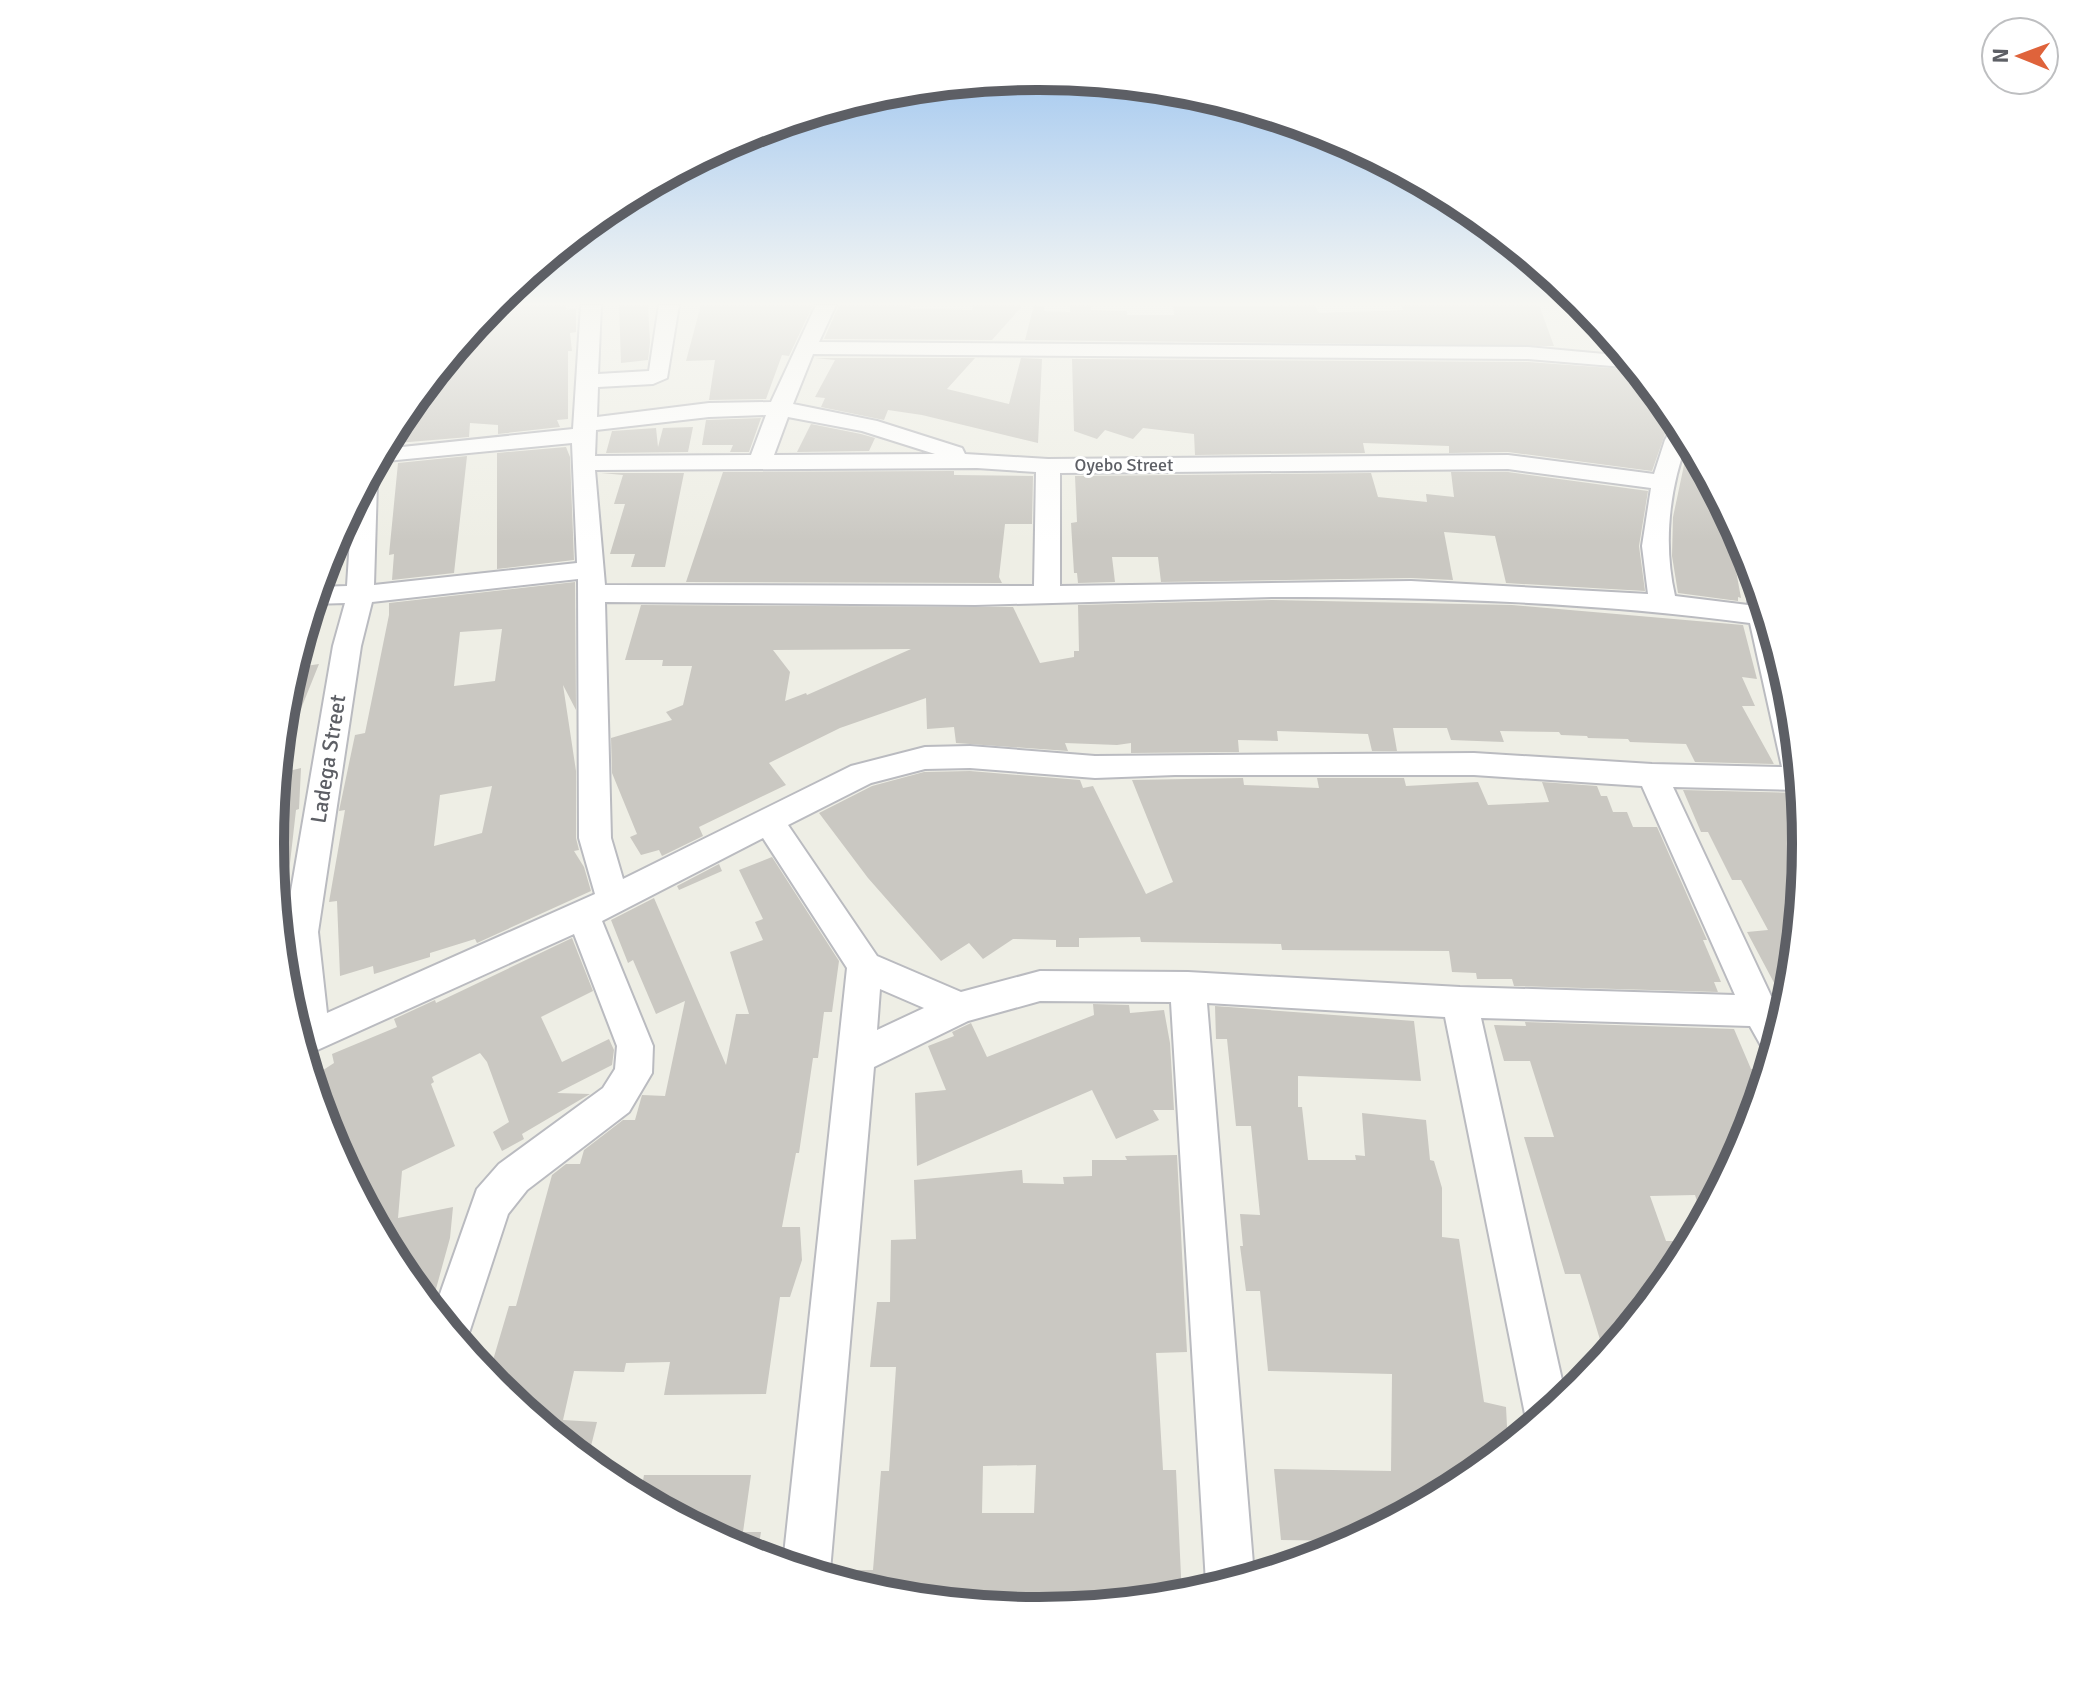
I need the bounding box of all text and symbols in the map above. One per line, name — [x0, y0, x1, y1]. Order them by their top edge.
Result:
north arrow — [1980, 16, 2060, 96]
text: N — [1987, 48, 2014, 64]
street label: Oyebo Street — [1075, 454, 1173, 476]
street label: Ladega Street — [305, 692, 352, 825]

